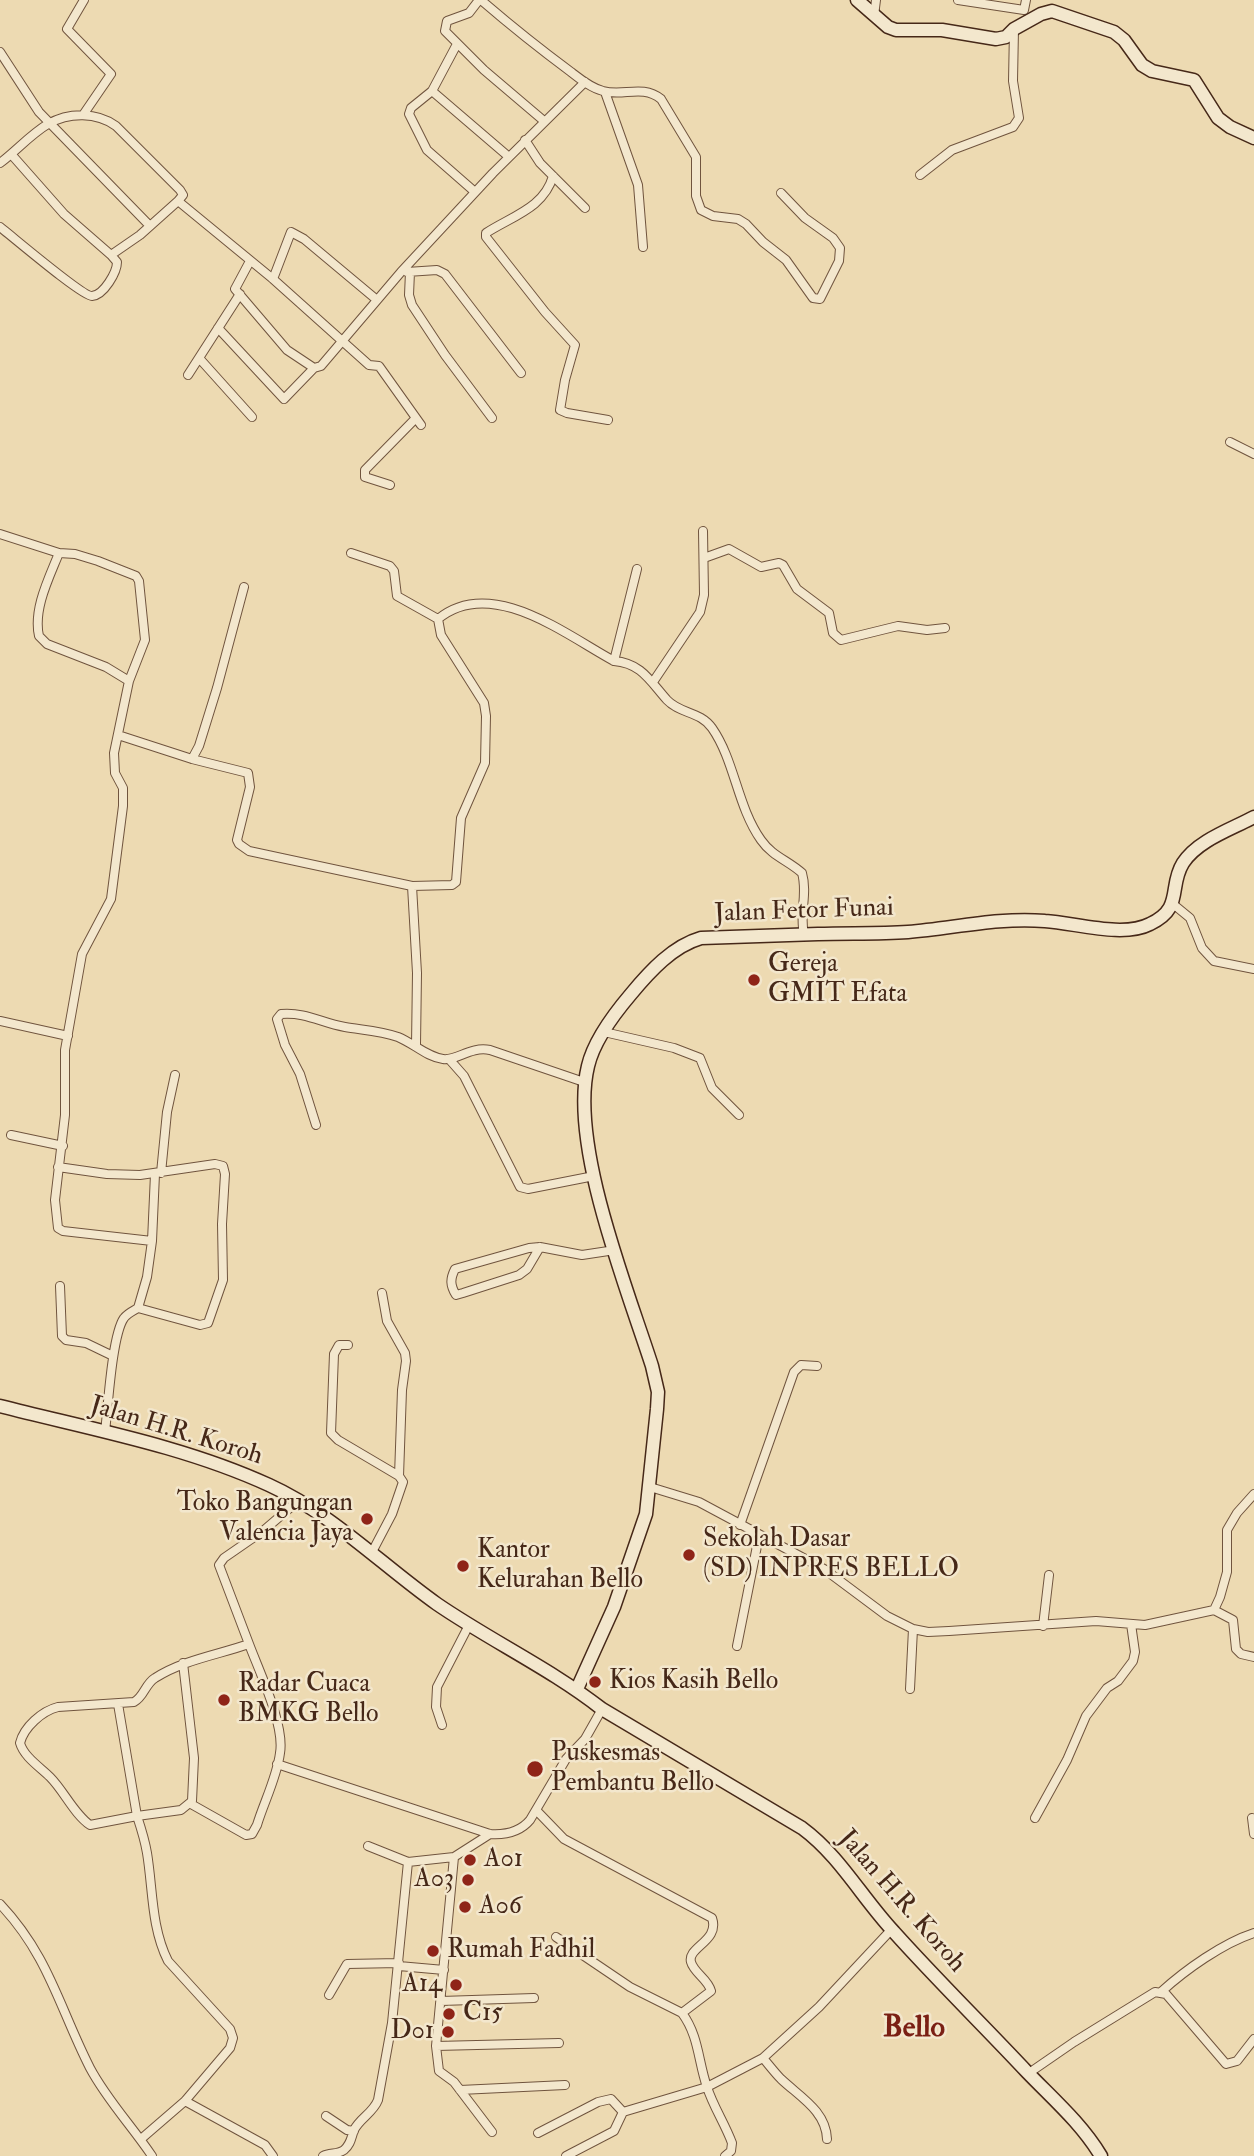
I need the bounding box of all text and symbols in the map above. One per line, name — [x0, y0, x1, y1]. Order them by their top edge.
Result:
street label: Jalan Fetor Funai — [714, 893, 894, 931]
place label: Gereja GMIT Efata — [768, 949, 907, 1010]
marker: Gereja GMIT Efata — [746, 972, 762, 988]
street label: Jalan H.R. Koroh — [86, 1391, 266, 1473]
place label: Toko Bangungan Valencia Jaya — [177, 1488, 353, 1550]
marker: Toko Bangungan Valencia Jaya — [359, 1511, 375, 1527]
place label: Sekolah Dasar (SD) INPRES BELLO — [703, 1524, 959, 1586]
place label: Kantor Kelurahan Bello — [477, 1535, 643, 1596]
marker: Sekolah Dasar (SD) INPRES BELLO — [681, 1547, 697, 1563]
marker: Kantor Kelurahan Bello — [455, 1558, 471, 1574]
place label: Kios Kasih Bello — [609, 1666, 778, 1698]
place label: Radar Cuaca BMKG Bello — [238, 1669, 379, 1730]
marker: Kios Kasih Bello — [587, 1674, 603, 1690]
marker: Radar Cuaca BMKG Bello — [216, 1692, 232, 1708]
place label: Puskesmas Pembantu Bello — [551, 1738, 714, 1800]
marker: Puskesmas Pembantu Bello — [525, 1759, 545, 1779]
street label: Jalan H.R. Koroh — [831, 1824, 971, 1980]
place label: A01 — [484, 1844, 523, 1876]
marker: A01 — [462, 1852, 478, 1868]
place label: A03 — [414, 1864, 454, 1896]
marker: A03 — [460, 1872, 476, 1888]
place label: A06 — [479, 1891, 522, 1923]
marker: A06 — [457, 1899, 473, 1915]
place label: Rumah Fadhil — [447, 1935, 595, 1967]
marker: Rumah Fadhil — [425, 1943, 441, 1959]
place label: A14 — [402, 1969, 442, 2001]
marker: A14 — [448, 1977, 464, 1993]
place label: C15 — [463, 1998, 503, 2030]
marker: C15 — [441, 2006, 457, 2022]
district label: Bello — [883, 2012, 945, 2048]
place label: D01 — [390, 2016, 434, 2048]
marker: D01 — [440, 2024, 456, 2040]

